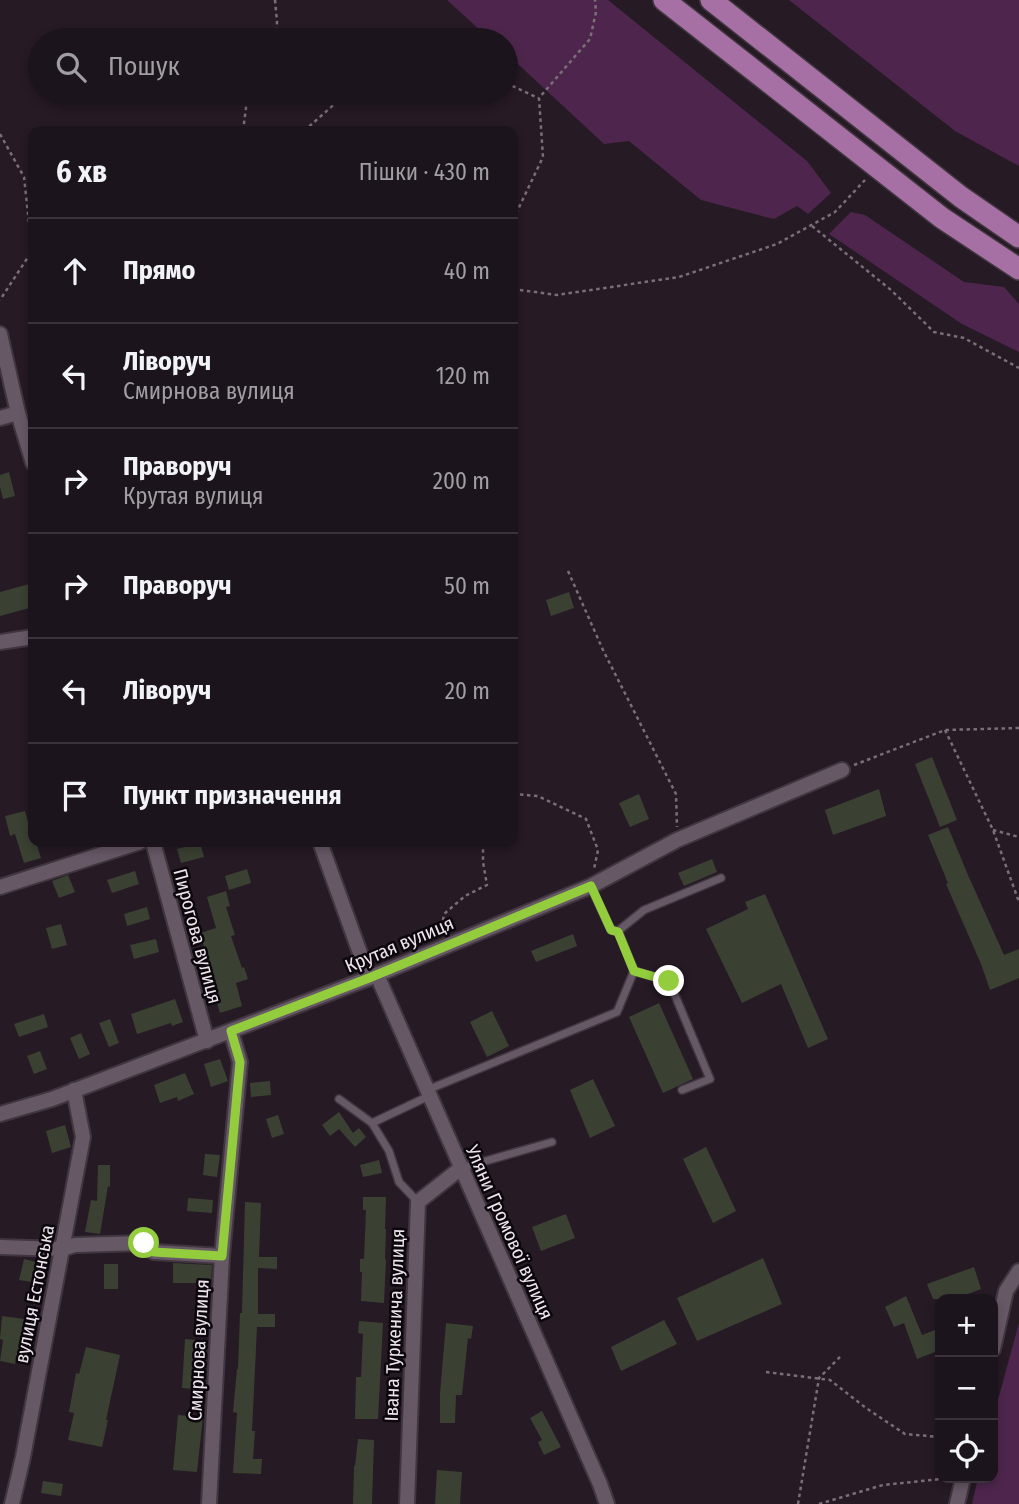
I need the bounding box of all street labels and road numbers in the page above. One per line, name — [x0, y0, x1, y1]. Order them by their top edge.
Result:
street label: Пирогова вулиця — [168, 866, 227, 1006]
street label: Крутая вулиця — [341, 911, 457, 978]
street label: Уляни Громової вулиця — [460, 1141, 558, 1323]
street label: вулиця Естонська — [10, 1223, 59, 1365]
street label: Івана Туркенича вулиця — [380, 1228, 409, 1422]
street label: Смирнова вулиця — [183, 1279, 214, 1421]

